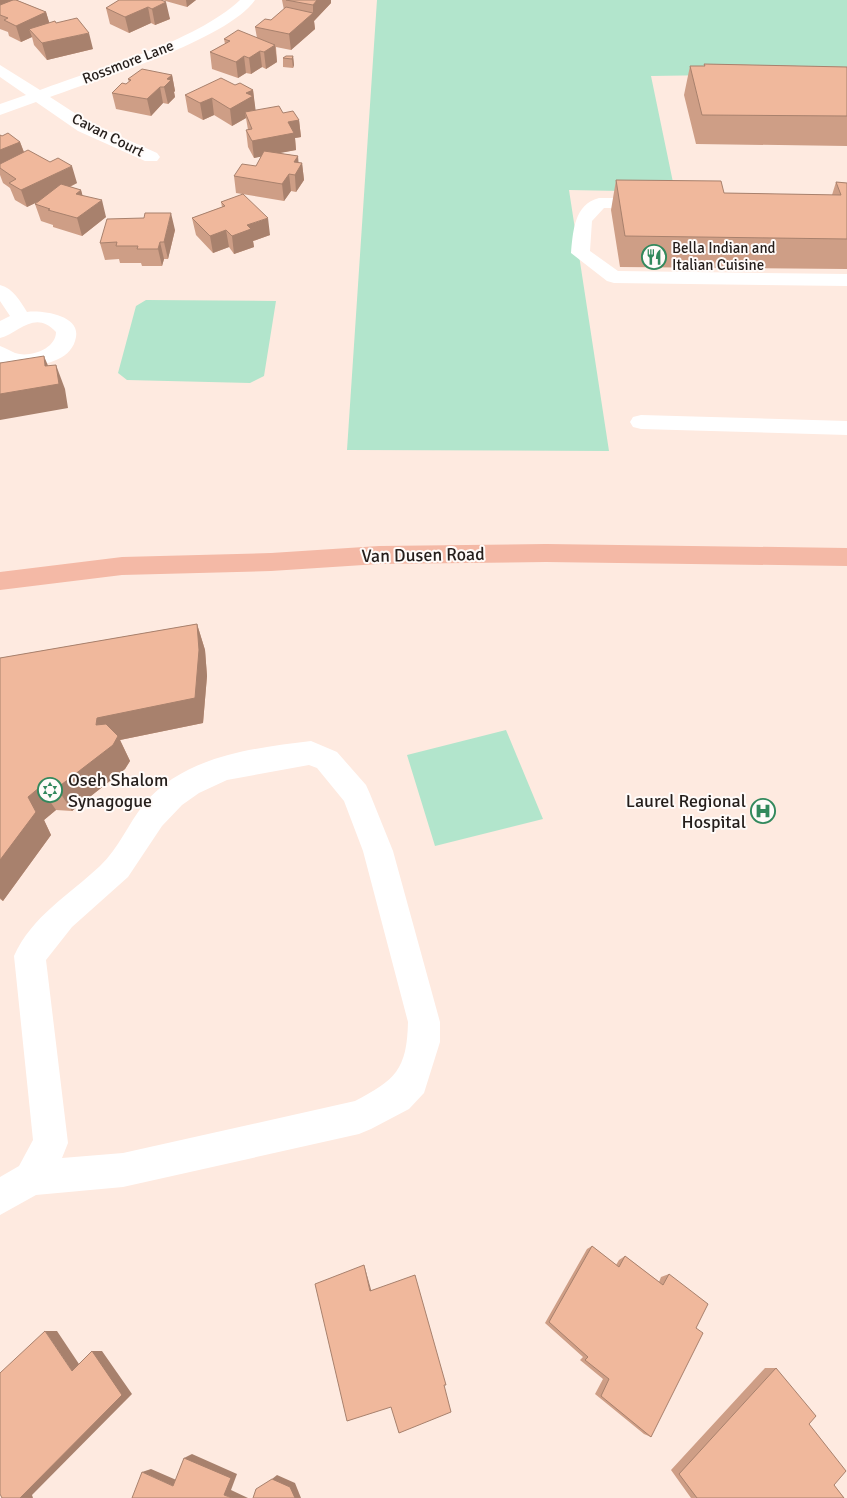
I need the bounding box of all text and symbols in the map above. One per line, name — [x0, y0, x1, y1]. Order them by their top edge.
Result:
street label: Rossmore Lane — [80, 36, 176, 88]
street label: Cavan Court — [69, 109, 147, 161]
place label: Bella Indian and Italian Cuisine — [672, 239, 776, 274]
restaurant icon: Bella Indian and Italian Cuisine — [641, 244, 667, 270]
street label: Van Dusen Road — [361, 543, 485, 567]
place label: Oseh Shalom Synagogue — [68, 769, 168, 812]
synagogue icon: Oseh Shalom Synagogue — [37, 777, 63, 803]
place label: Laurel Regional Hospital — [626, 790, 746, 833]
hospital icon: Laurel Regional Hospital — [750, 798, 776, 824]

